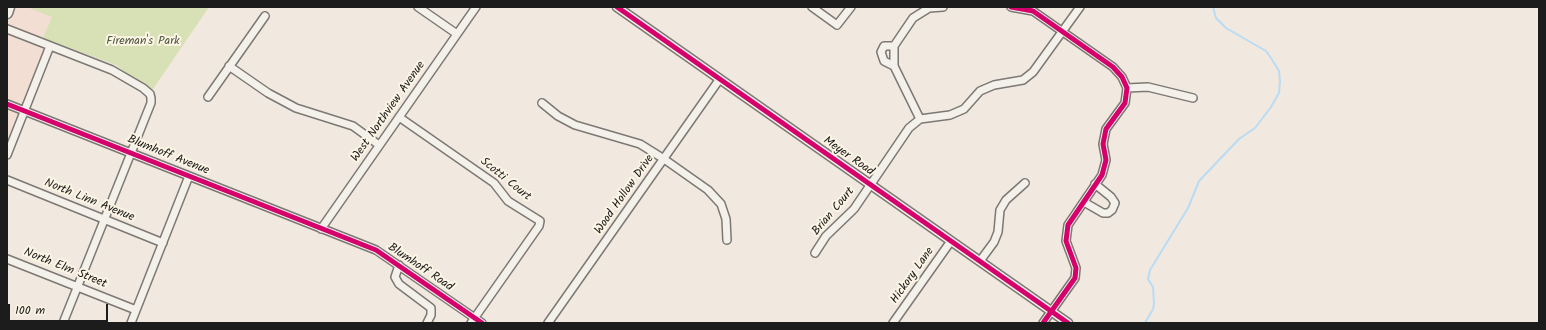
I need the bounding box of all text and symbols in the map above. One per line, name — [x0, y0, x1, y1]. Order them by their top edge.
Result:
park label: Fireman's Park — [106, 35, 180, 49]
street label: West Northview Avenue — [349, 59, 429, 165]
street label: Blumhoff Avenue — [125, 133, 211, 179]
street label: Meyer Road — [820, 134, 876, 180]
street label: Wood Hollow Drive — [592, 152, 658, 238]
street label: Scotti Court — [477, 155, 533, 205]
street label: North Linn Avenue — [42, 176, 136, 226]
street label: Brian Court — [810, 185, 858, 239]
street label: Blumhoff Road — [385, 241, 455, 295]
street label: Hickory Lane — [888, 245, 938, 307]
street label: North Elm Street — [21, 246, 109, 292]
scale bar — [10, 296, 110, 322]
text: 100 m — [15, 301, 45, 320]

